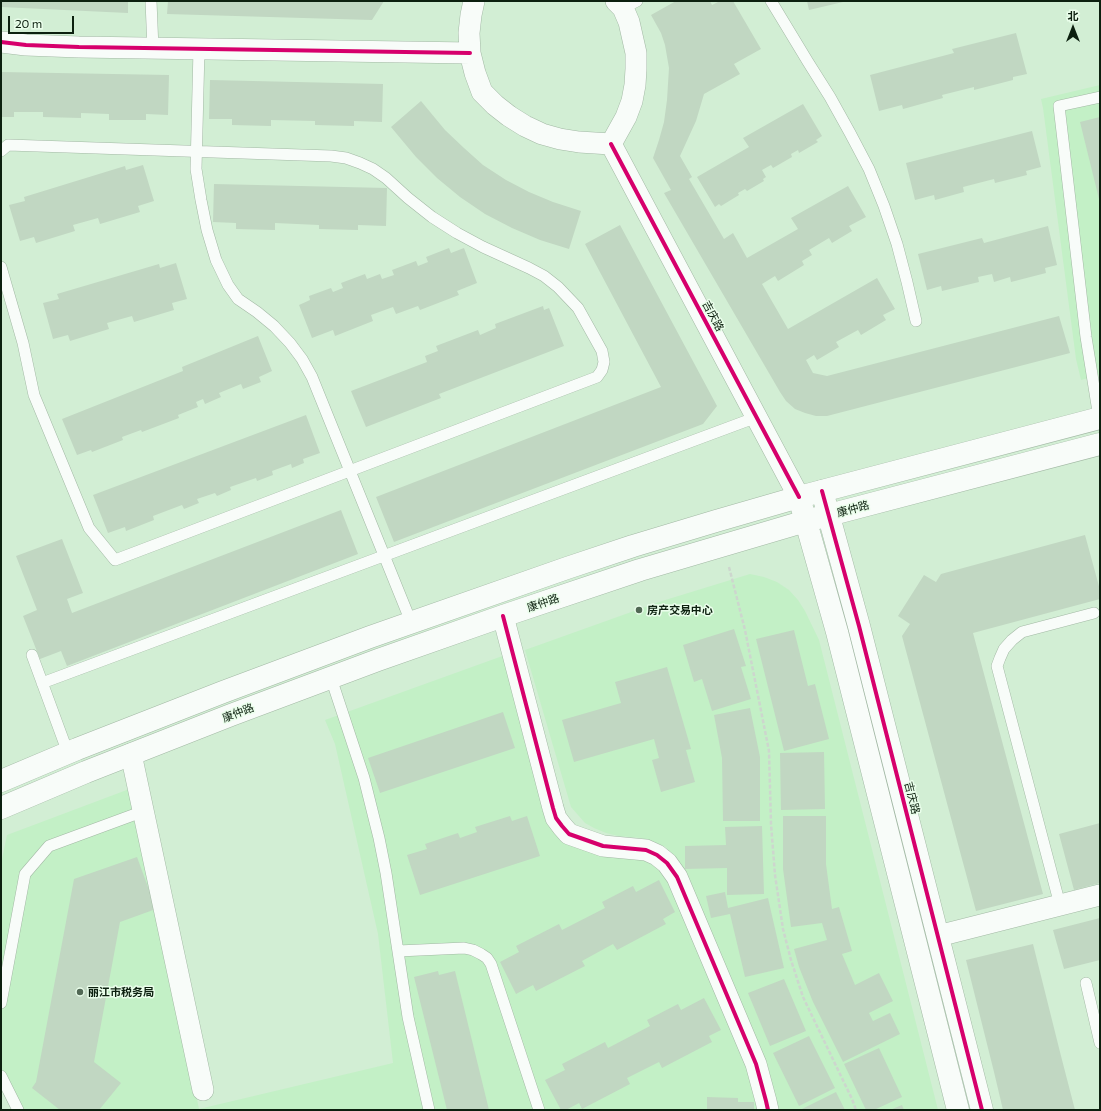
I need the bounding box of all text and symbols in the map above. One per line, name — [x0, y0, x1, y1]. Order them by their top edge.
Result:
scale bar — [10, 8, 76, 34]
north arrow — [1053, 8, 1093, 48]
text: 北 — [1068, 9, 1079, 22]
text: 20 m — [15, 16, 42, 30]
street label: 吉庆路 — [699, 298, 727, 334]
street label: 康仲路 — [835, 498, 871, 520]
street label: 康仲路 — [525, 591, 561, 615]
place label: 房产交易中心 — [647, 603, 713, 617]
marker: 房产交易中心 — [634, 605, 644, 615]
street label: 康仲路 — [220, 701, 256, 725]
street label: 吉庆路 — [902, 780, 922, 816]
place label: 丽江市税务局 — [88, 985, 154, 999]
marker: 丽江市税务局 — [75, 987, 85, 997]

